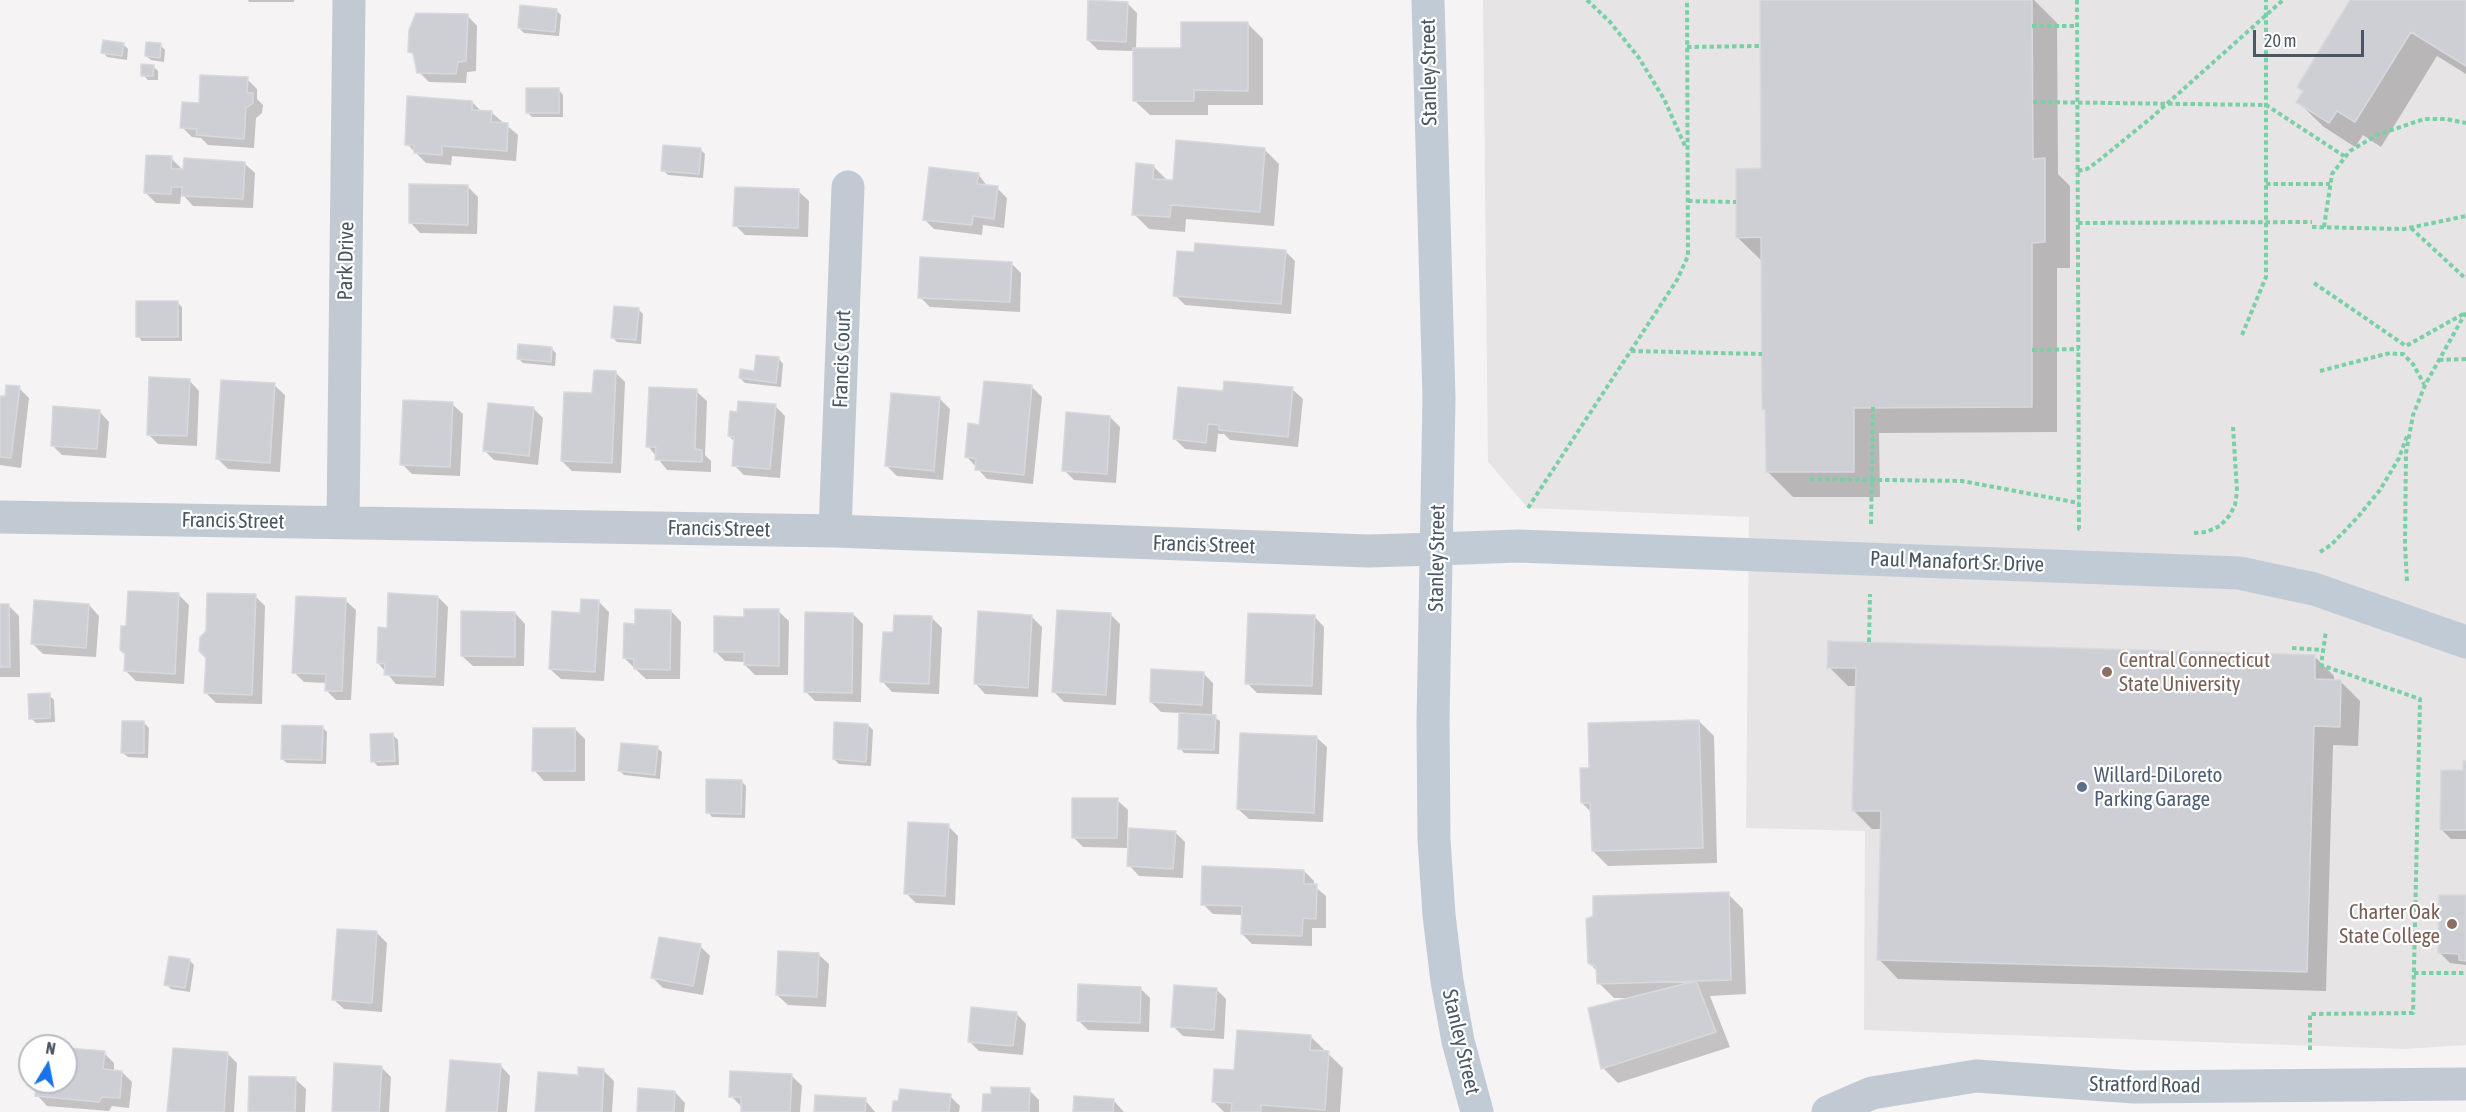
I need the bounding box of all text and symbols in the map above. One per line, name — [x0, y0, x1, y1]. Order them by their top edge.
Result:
street label: Stanley Street — [1415, 18, 1443, 126]
scale bar — [2256, 18, 2367, 56]
text: 20 m — [2264, 30, 2296, 51]
street label: Park Drive — [333, 221, 359, 301]
street label: Francis Court — [828, 310, 856, 408]
street label: Stanley Street — [1423, 504, 1451, 612]
street label: Francis Street — [181, 508, 285, 534]
street label: Francis Street — [667, 516, 771, 542]
street label: Francis Street — [1152, 531, 1256, 559]
street label: Paul Manafort Sr. Drive — [1870, 546, 2044, 578]
place label: Central Connecticut State University — [2119, 647, 2270, 697]
marker: Central Connecticut State University — [2100, 665, 2114, 679]
place label: Willard-DiLoreto Parking Garage — [2094, 762, 2222, 812]
marker: Willard-DiLoreto Parking Garage — [2075, 780, 2089, 794]
place label: Charter Oak State College — [2339, 899, 2440, 949]
marker: Charter Oak State College — [2445, 917, 2459, 931]
street label: Stanley Street — [1437, 987, 1485, 1097]
north arrow — [18, 1034, 78, 1094]
text: N — [45, 1039, 57, 1058]
street label: Stratford Road — [2089, 1071, 2201, 1099]

